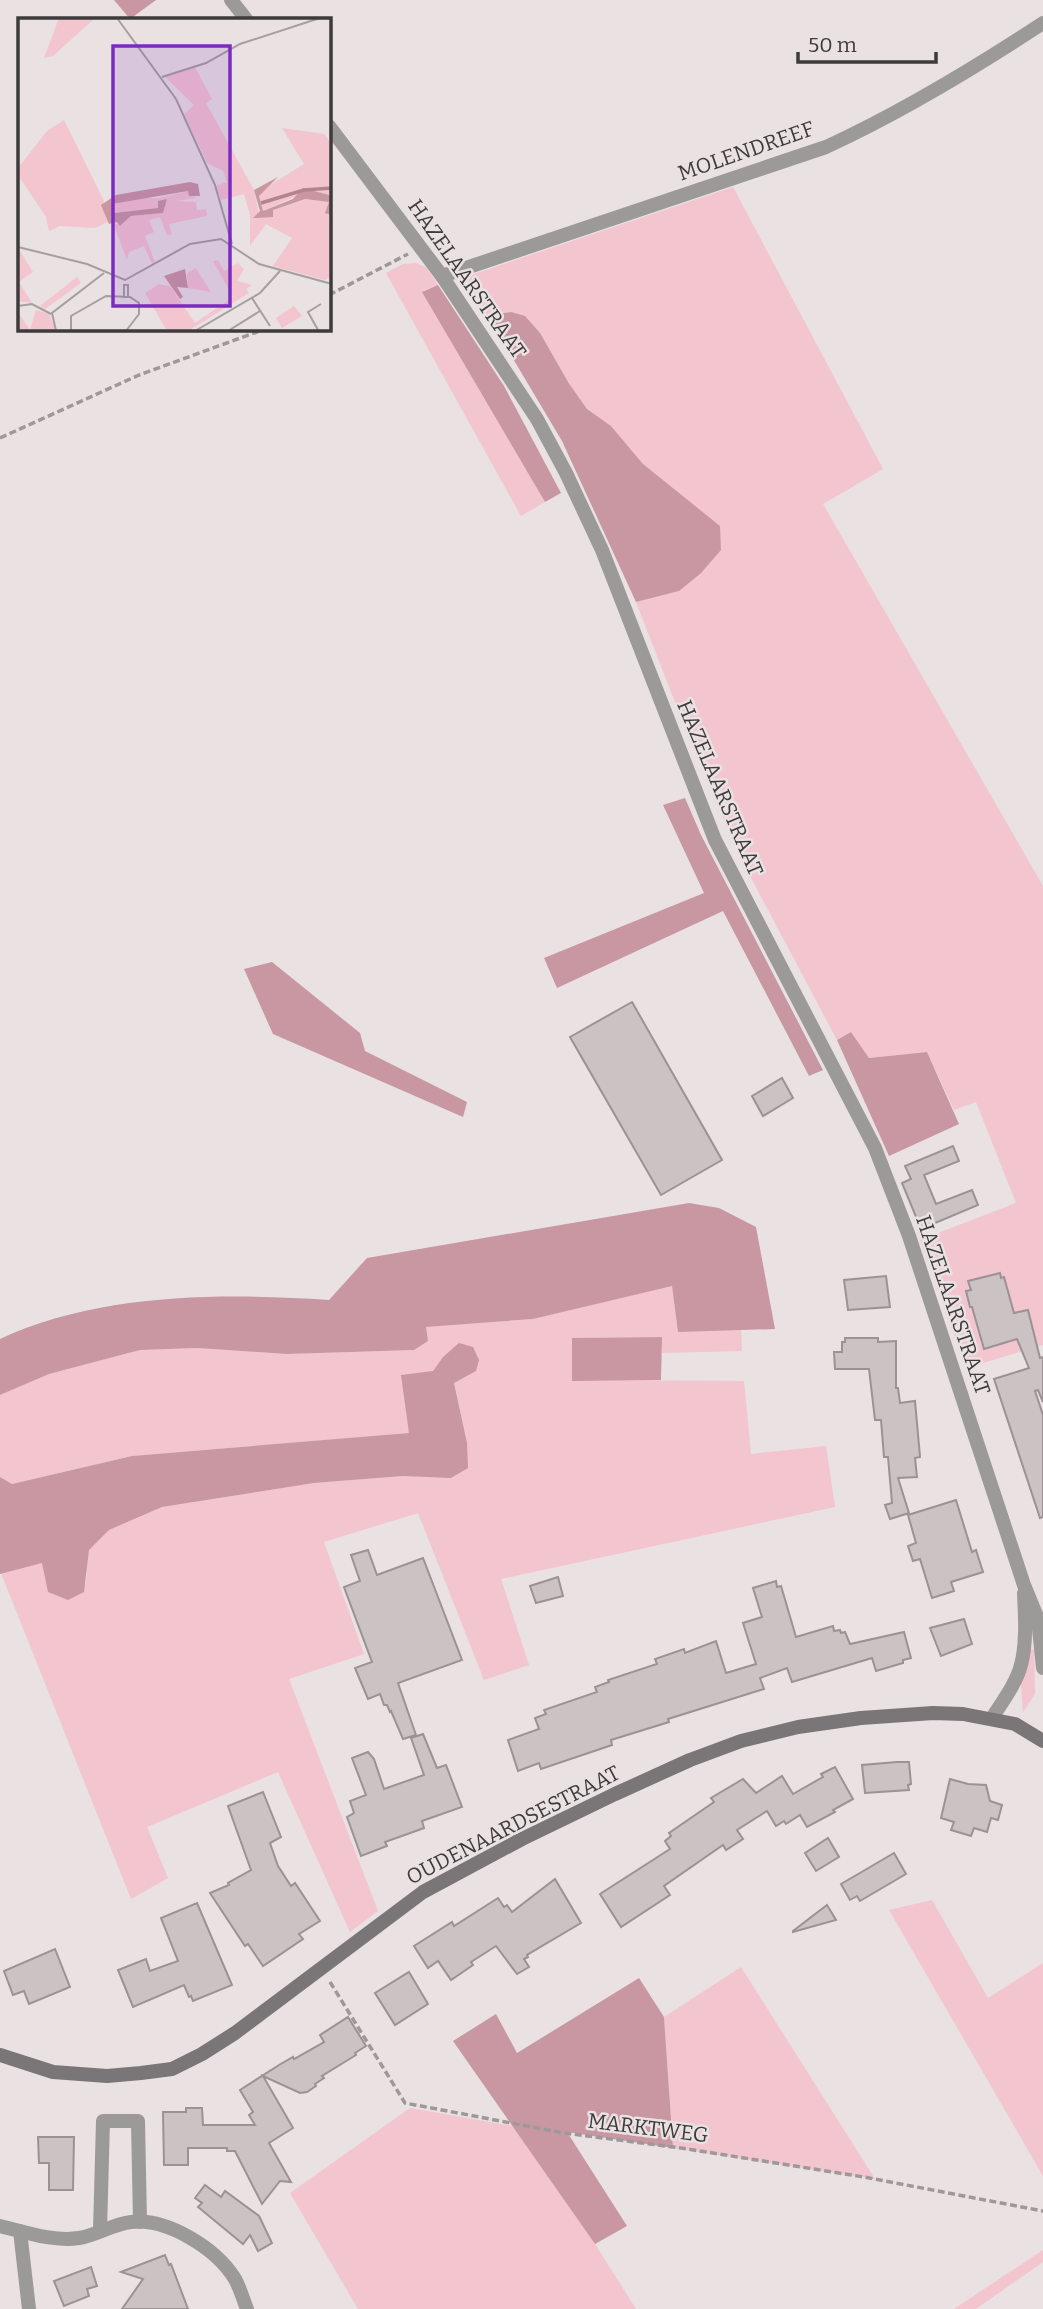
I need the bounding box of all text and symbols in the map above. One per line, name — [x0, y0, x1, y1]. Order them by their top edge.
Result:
inset map — [18, 18, 331, 331]
scale bar — [798, 21, 936, 65]
text: 50 m — [808, 32, 857, 58]
street label: MOLENDREEF — [674, 115, 818, 186]
street label: HAZELAARSTRAAT — [402, 194, 532, 364]
street label: HAZELAARSTRAAT — [671, 696, 769, 880]
street label: HAZELAARSTRAAT — [910, 1212, 996, 1398]
street label: OUDENAARDSESTRAAT — [402, 1760, 624, 1890]
street label: MARKTWEG — [586, 2108, 710, 2148]

